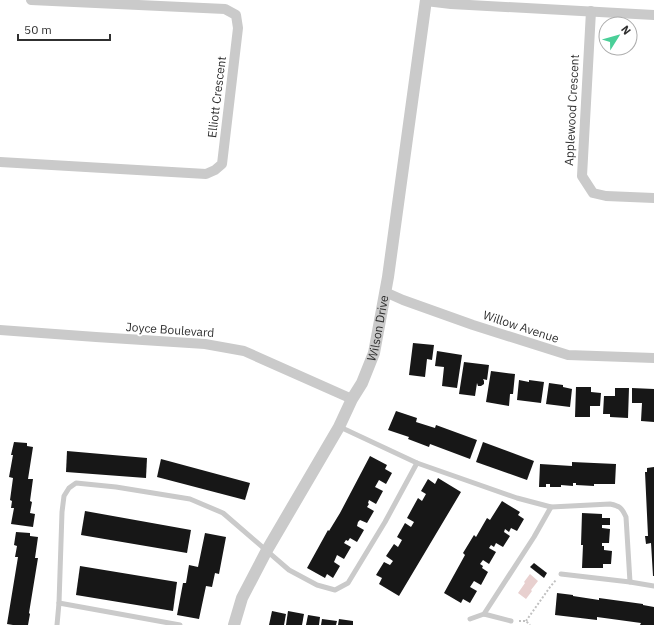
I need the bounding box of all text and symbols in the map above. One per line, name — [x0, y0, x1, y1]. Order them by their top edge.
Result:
scale bar — [18, 16, 110, 42]
north arrow — [598, 16, 638, 56]
text: 50 m — [24, 22, 52, 37]
text: N — [618, 23, 634, 37]
street label: Applewood Crescent — [561, 54, 582, 166]
street label: Elliott Crescent — [204, 55, 229, 139]
street label: Wilson Drive — [363, 293, 392, 363]
street label: Willow Avenue — [481, 307, 561, 346]
street label: Joyce Boulevard — [125, 319, 215, 340]

